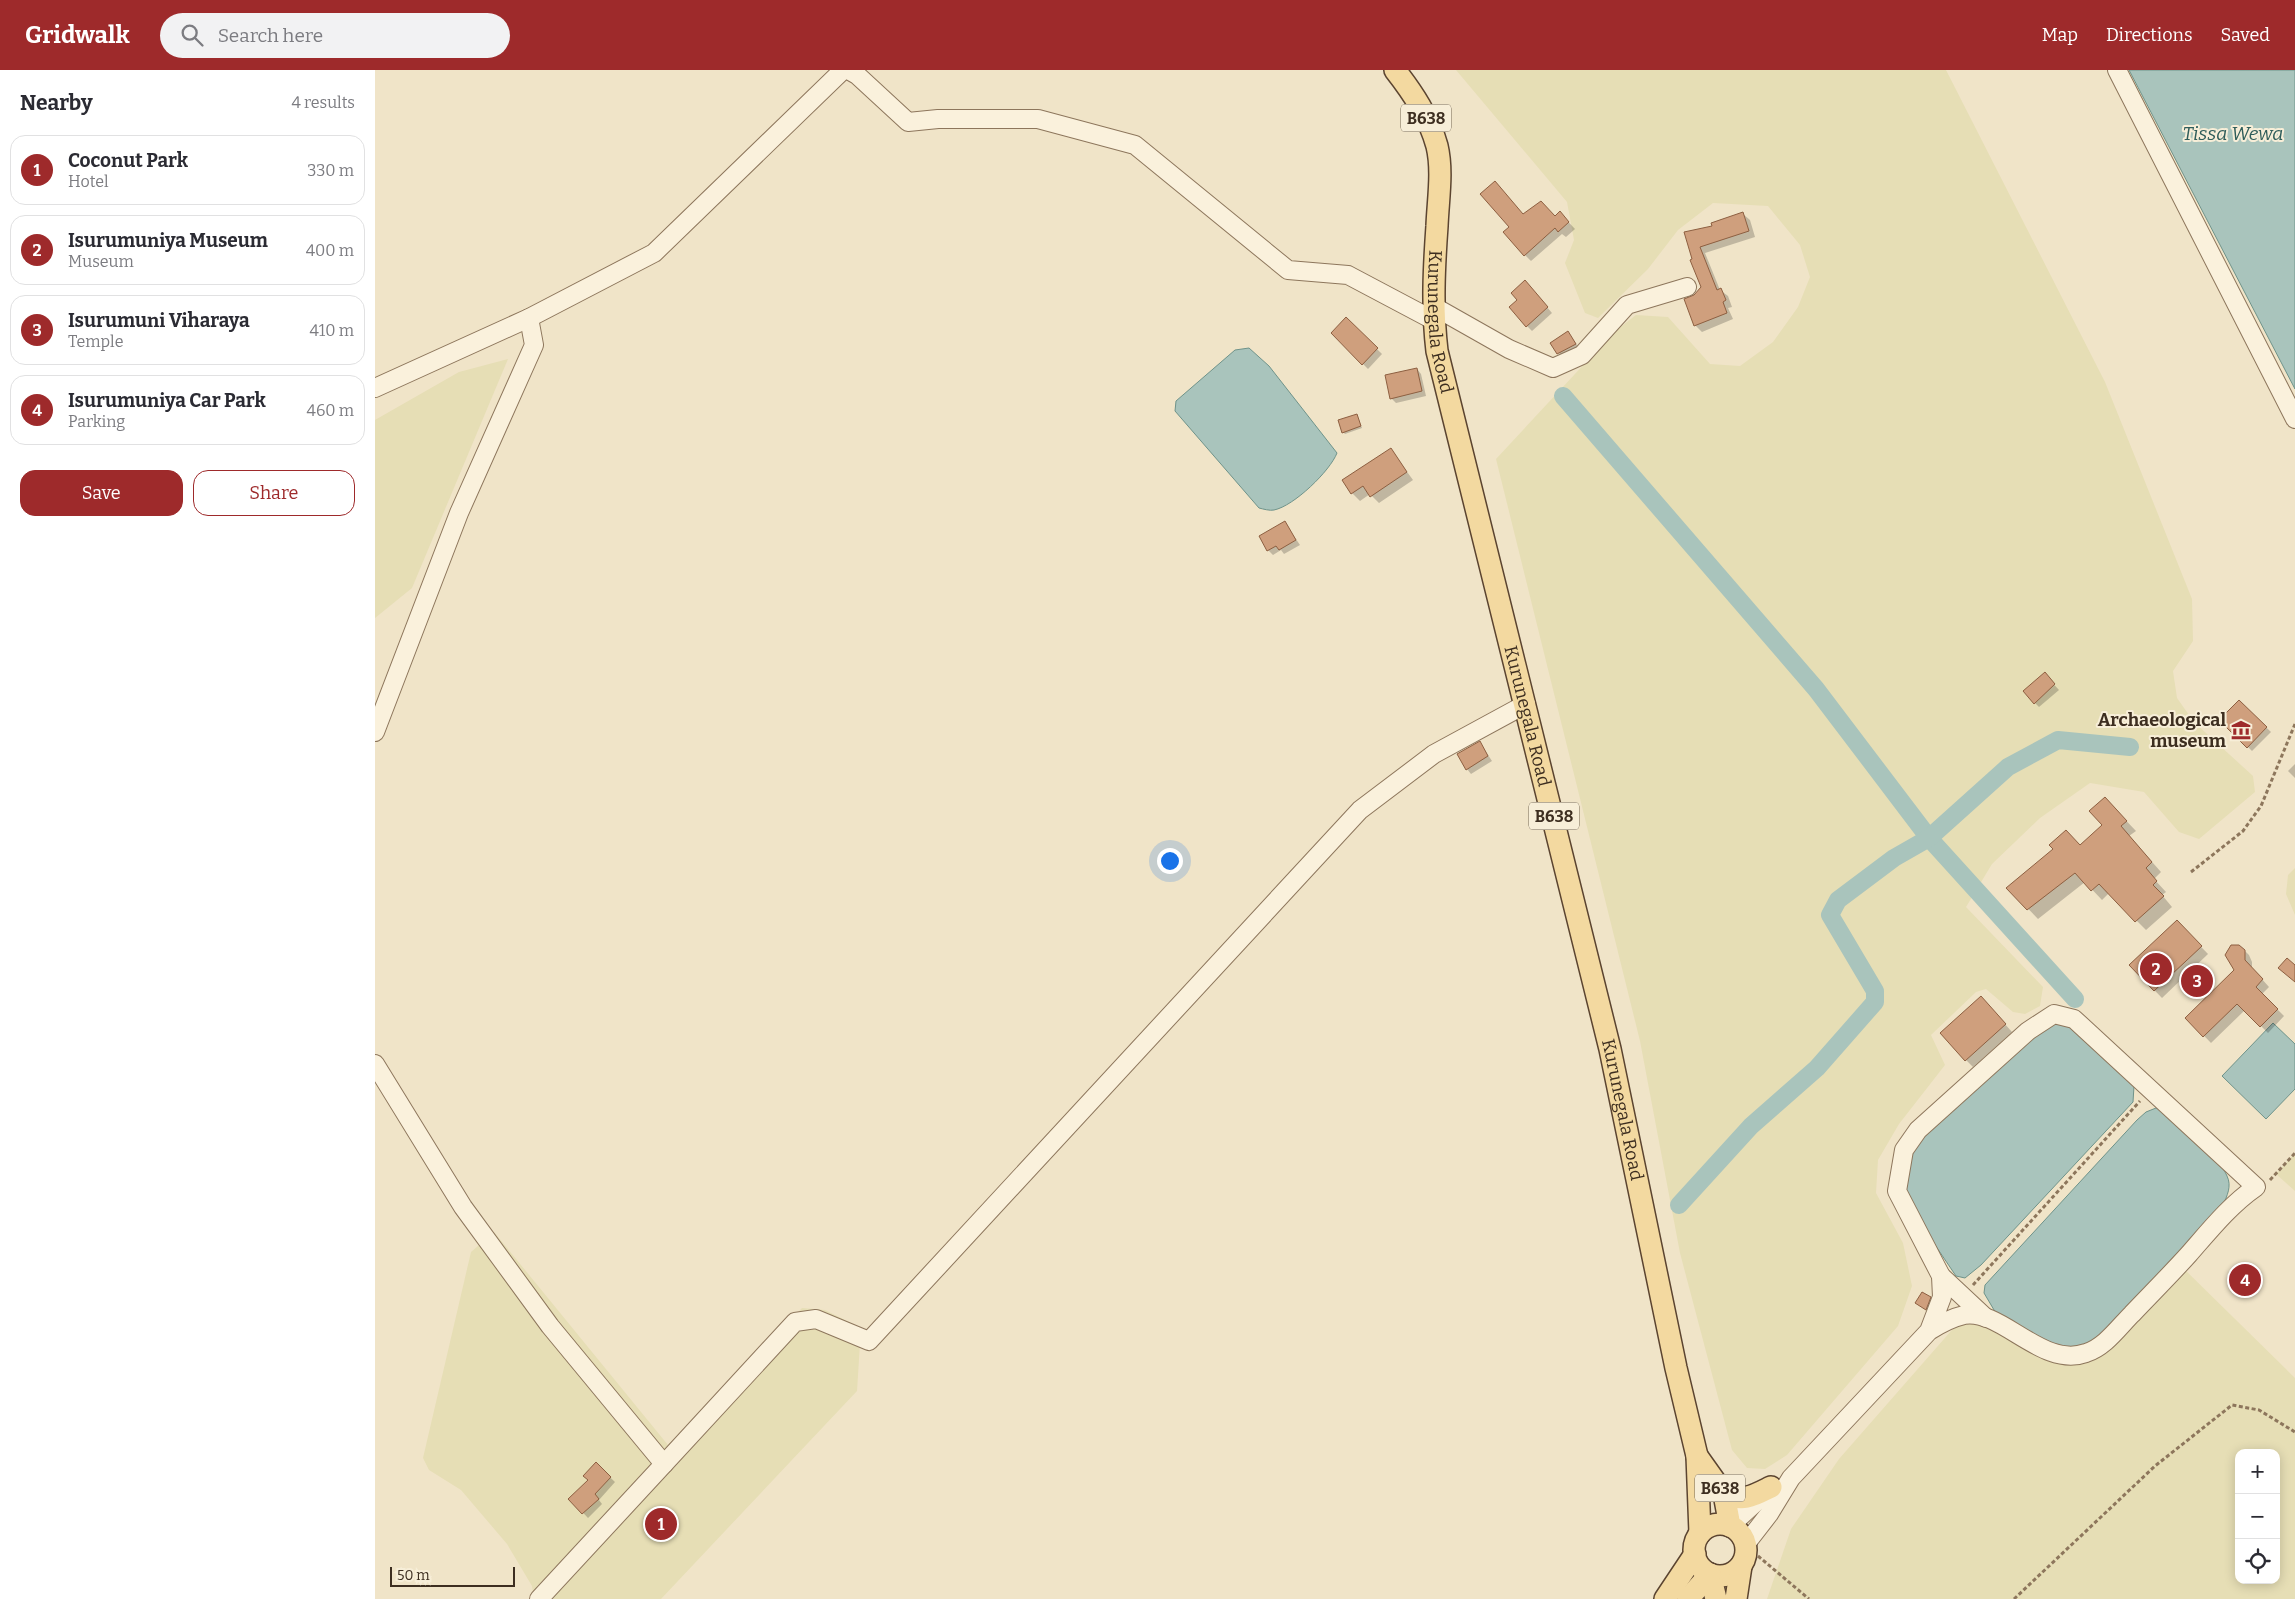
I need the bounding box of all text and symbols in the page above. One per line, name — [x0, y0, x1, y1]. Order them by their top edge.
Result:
search box — [160, 13, 510, 58]
text: Gridwalk — [25, 21, 130, 49]
icon: search — [178, 21, 206, 49]
text: Search here — [218, 24, 323, 47]
text: Map — [2042, 24, 2078, 46]
text: Directions — [2106, 24, 2193, 46]
text: Saved — [2221, 24, 2270, 46]
text: Nearby — [20, 90, 93, 116]
text: 4 results — [292, 93, 355, 112]
road number: B638 — [1401, 104, 1451, 132]
water label: Tissa Wewa — [2183, 122, 2283, 145]
text: Coconut Park — [68, 149, 188, 172]
text: 1 — [34, 161, 40, 180]
text: 330 m — [307, 161, 354, 180]
text: Hotel — [68, 172, 109, 191]
text: Isurumuniya Museum — [68, 229, 268, 252]
text: 2 — [32, 241, 42, 260]
text: 400 m — [306, 241, 354, 260]
street label: Kurunegala Road — [1423, 250, 1458, 396]
text: Museum — [68, 252, 134, 271]
text: Isurumuni Viharaya — [68, 309, 250, 332]
text: 3 — [32, 321, 42, 340]
text: 410 m — [309, 321, 354, 340]
text: Temple — [68, 332, 123, 351]
text: Isurumuniya Car Park — [68, 389, 266, 412]
text: 4 — [32, 401, 42, 420]
text: 460 m — [307, 401, 354, 420]
text: Parking — [68, 412, 125, 431]
button: Save — [20, 470, 183, 516]
button: Share — [193, 470, 355, 516]
street label: Kurunegala Road — [1499, 643, 1556, 789]
place label: Archaeological museum — [2098, 709, 2226, 752]
museum icon: Archaeological museum — [2230, 719, 2252, 741]
road number: B638 — [1529, 802, 1579, 829]
your location — [1157, 848, 1183, 874]
pin: 2 — [2140, 950, 2172, 988]
pin: 3 — [2181, 962, 2213, 1000]
street label: Kurunegala Road — [1597, 1037, 1648, 1183]
pin: 4 — [2229, 1261, 2261, 1299]
map controls — [2235, 1449, 2280, 1584]
button: + — [2235, 1449, 2280, 1494]
road number: B638 — [1695, 1475, 1745, 1502]
button: − — [2235, 1494, 2280, 1539]
pin: 1 — [645, 1505, 677, 1543]
button: locate — [2235, 1539, 2280, 1584]
scale bar — [390, 1564, 515, 1587]
text: 50 m — [397, 1567, 430, 1584]

